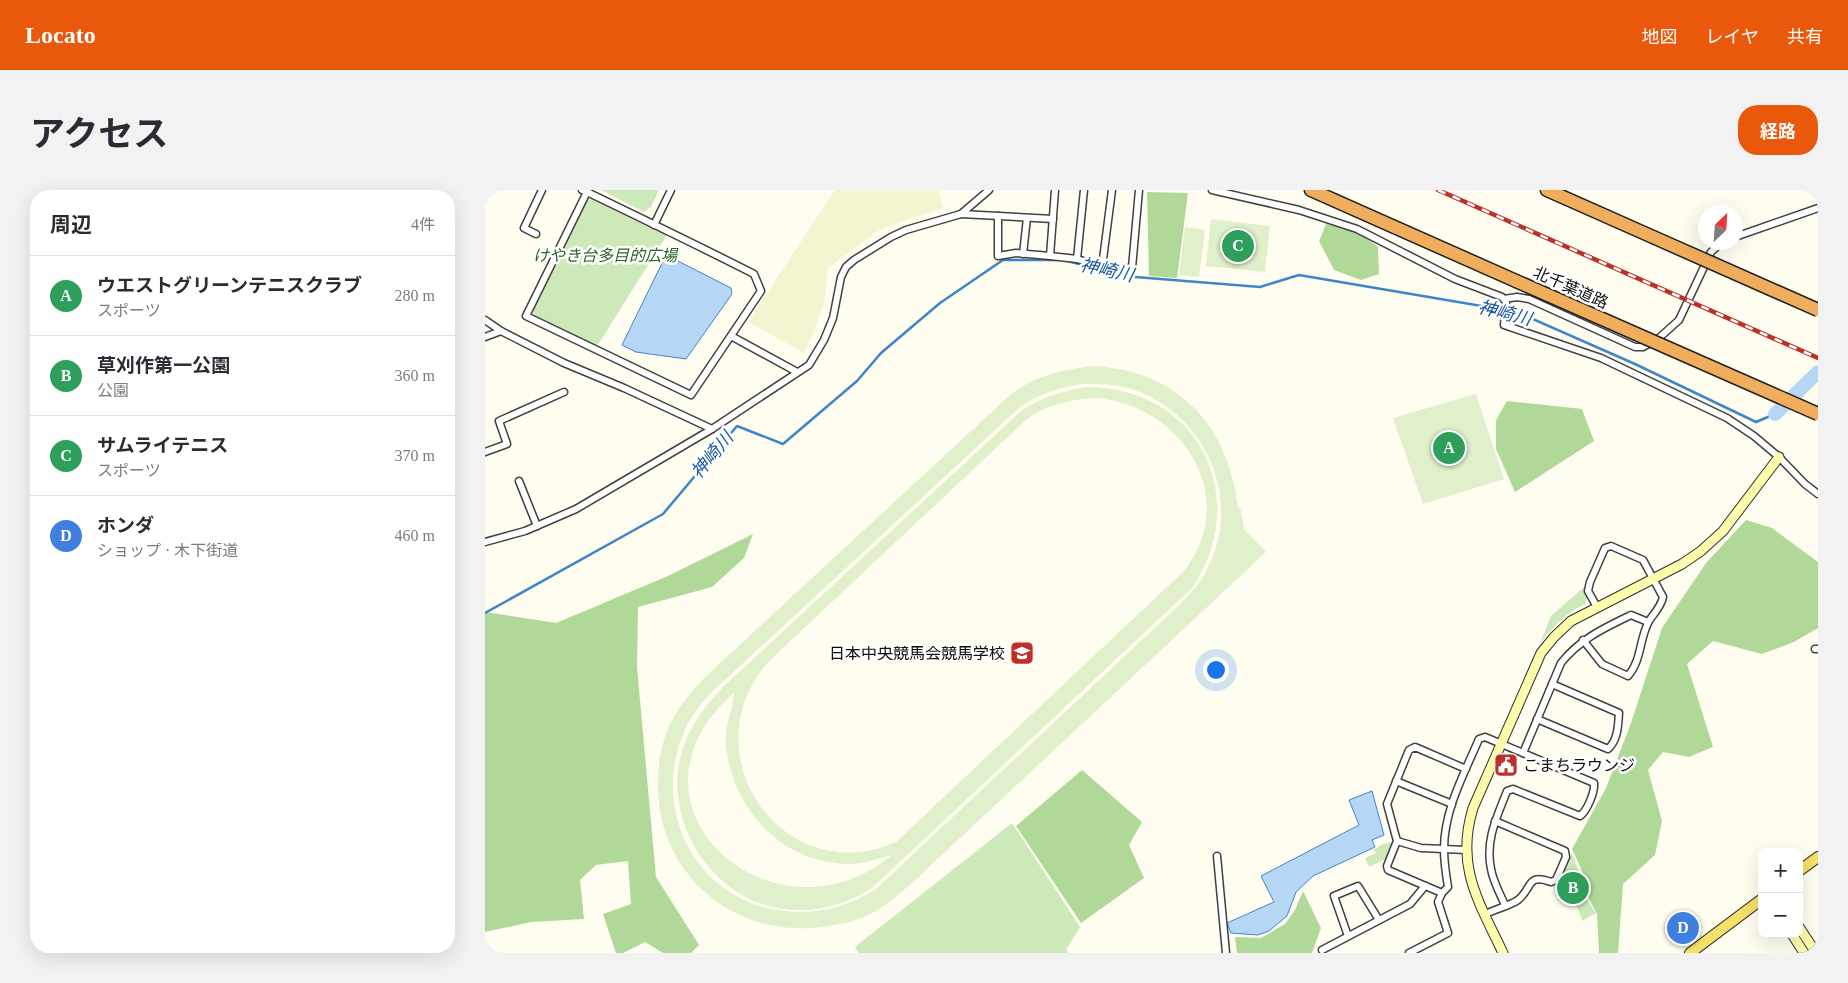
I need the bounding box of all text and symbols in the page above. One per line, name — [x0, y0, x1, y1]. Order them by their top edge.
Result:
text: Locato — [25, 22, 96, 48]
text: 地図 — [1642, 27, 1678, 47]
text: レイヤ — [1706, 27, 1759, 47]
text: 共有 — [1787, 27, 1823, 47]
button: 経路 — [1738, 105, 1818, 155]
text: アクセス — [30, 115, 168, 154]
north arrow — [1698, 205, 1743, 250]
text: 周辺 — [50, 213, 92, 237]
text: 4件 — [411, 216, 435, 233]
pin: C — [1222, 227, 1254, 265]
park label: けやき台多目的広場 — [533, 247, 679, 264]
water label: 神崎川 — [1079, 255, 1137, 286]
street label: 北千葉道路 — [1531, 263, 1611, 311]
text: ウエストグリーンテニスクラブ — [97, 275, 362, 296]
text: A — [60, 287, 72, 304]
text: 280 m — [395, 287, 435, 304]
water label: 神崎川 — [1476, 297, 1536, 330]
text: スポーツ — [97, 302, 161, 319]
text: 草刈作第一公園 — [97, 355, 230, 376]
text: B — [61, 367, 71, 384]
text: 360 m — [395, 367, 435, 384]
text: 公園 — [97, 382, 129, 399]
water label: 神崎川 — [687, 426, 738, 482]
pin: A — [1433, 429, 1465, 467]
text: サムライテニス — [97, 435, 228, 456]
text: C — [60, 447, 72, 464]
text: 370 m — [395, 447, 435, 464]
text: スポーツ — [97, 462, 161, 479]
text: ホンダ — [97, 515, 154, 536]
text: D — [60, 527, 72, 544]
text: 460 m — [395, 527, 435, 544]
text: ショップ · 木下街道 — [97, 542, 238, 559]
school or university icon: 日本中央競馬会競馬学校 — [1009, 640, 1035, 666]
place label: 日本中央競馬会競馬学校 — [829, 645, 1005, 662]
your location — [1203, 657, 1229, 683]
public building icon: こまちラウンジ — [1493, 752, 1519, 778]
place label: こまちラウンジ — [1523, 757, 1635, 774]
map controls — [1758, 848, 1803, 938]
button: + — [1758, 848, 1803, 893]
pin: B — [1557, 869, 1589, 907]
button: − — [1758, 893, 1803, 938]
pin: D — [1667, 909, 1699, 947]

